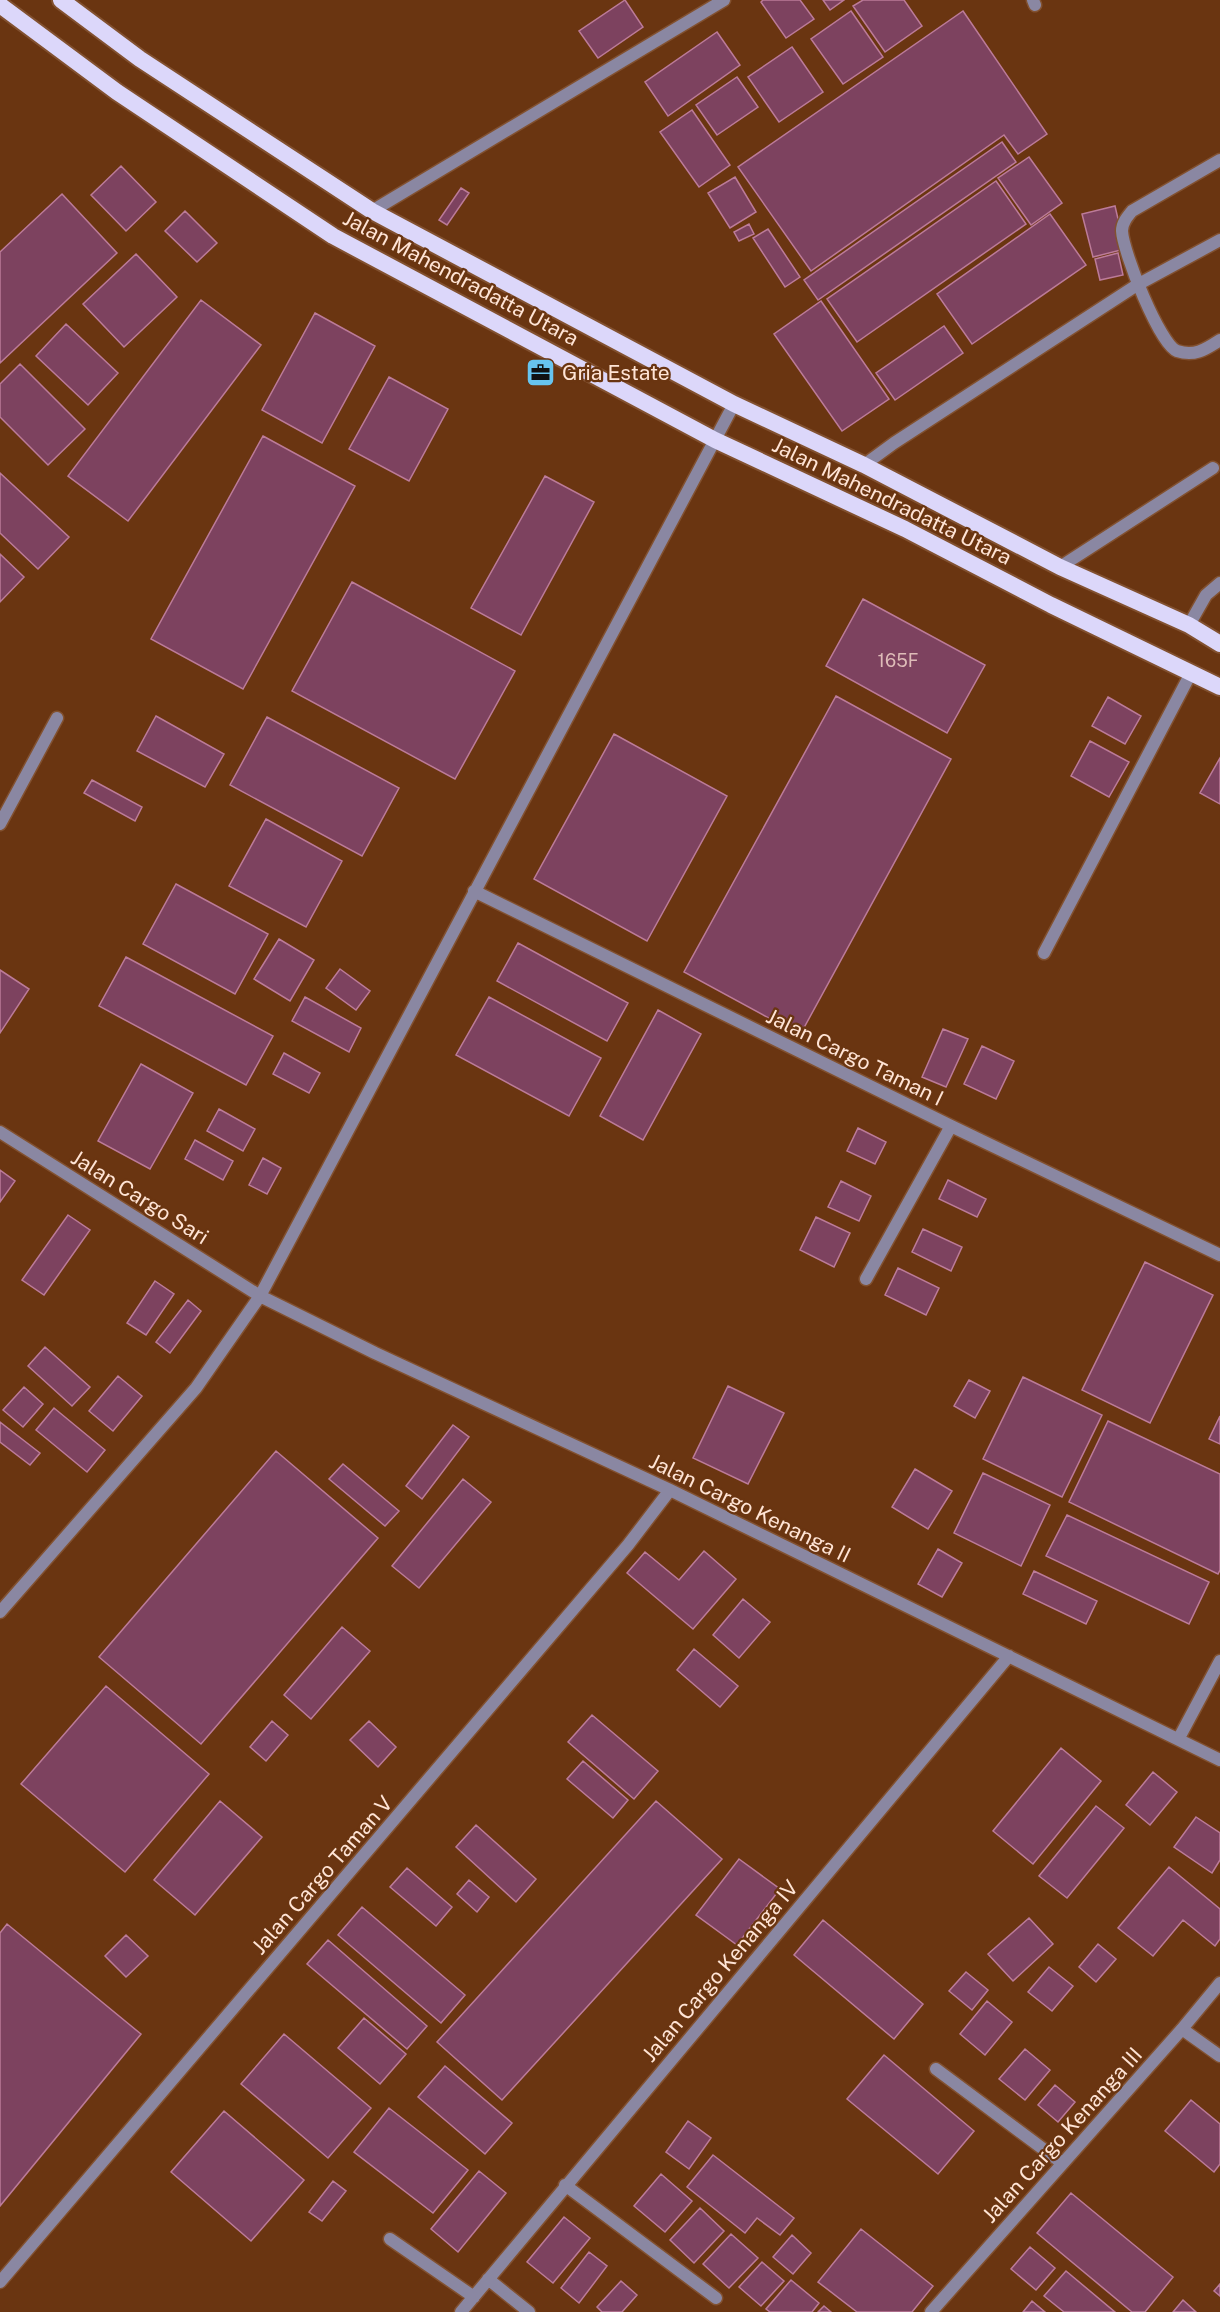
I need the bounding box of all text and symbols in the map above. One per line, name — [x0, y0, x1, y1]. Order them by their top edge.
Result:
street label: Jalan Mahendradatta Utara — [339, 205, 583, 351]
office icon: Gria Estate — [525, 356, 557, 388]
place label: Gria Estate — [562, 360, 670, 385]
street label: Jalan Mahendradatta Utara — [768, 432, 1016, 570]
house number: 165F — [878, 650, 918, 671]
street label: Jalan Cargo Taman I — [762, 1003, 948, 1111]
street label: Jalan Cargo Sari — [67, 1145, 213, 1249]
street label: Jalan Cargo Kenanga II — [645, 1448, 855, 1568]
street label: Jalan Cargo Taman V — [246, 1791, 398, 1959]
street label: Jalan Cargo Kenanga IV — [637, 1875, 803, 2067]
street label: Jalan Cargo Kenanga III — [977, 2042, 1147, 2228]

